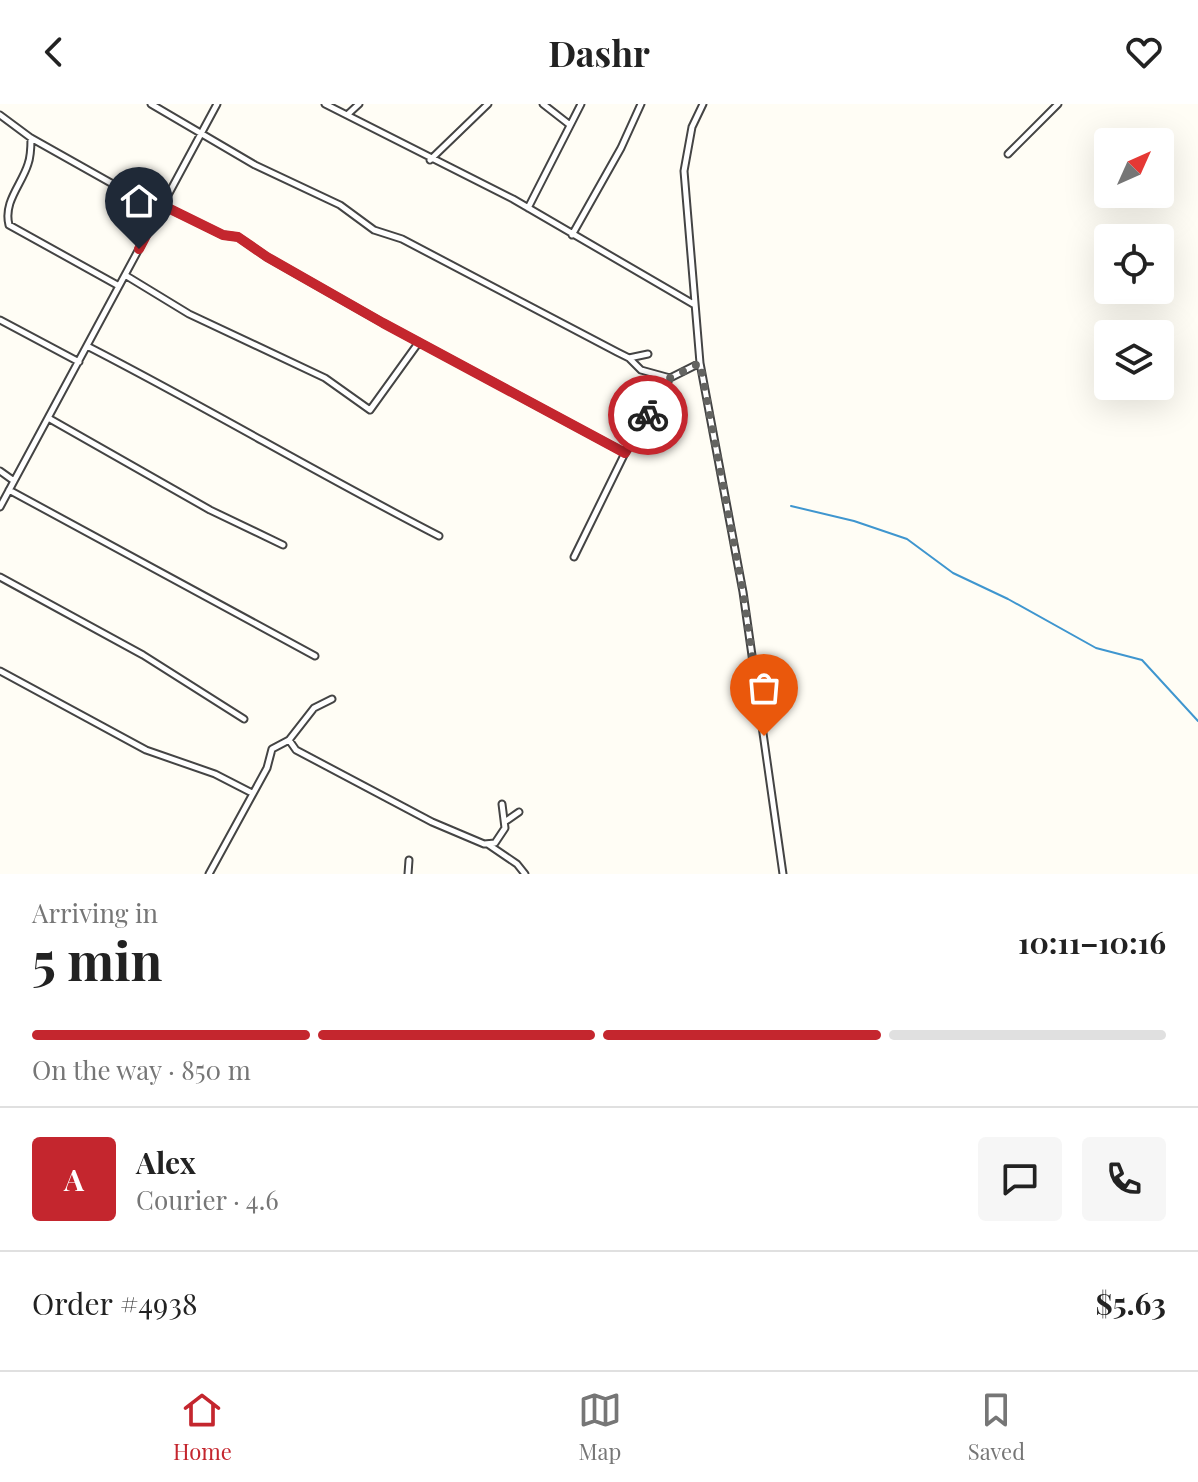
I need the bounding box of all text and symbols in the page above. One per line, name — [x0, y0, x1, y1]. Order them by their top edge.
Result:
text: Dashr — [548, 28, 650, 76]
icon: back — [32, 30, 76, 74]
icon: heart — [1122, 30, 1166, 74]
north arrow — [1094, 128, 1174, 208]
map controls — [1094, 128, 1174, 400]
pin — [105, 167, 173, 249]
icon: home — [117, 179, 161, 223]
button: locate — [1094, 224, 1174, 304]
button: layers — [1094, 320, 1174, 400]
courier — [608, 375, 688, 455]
icon: bike — [626, 393, 670, 437]
pin — [730, 654, 798, 736]
icon: bag — [742, 666, 786, 710]
text: Arriving in — [32, 895, 158, 930]
text: 10:11–10:16 — [1018, 922, 1166, 962]
text: 5 min — [32, 925, 163, 994]
text: On the way · 850 m — [32, 1052, 251, 1087]
button: chat — [978, 1137, 1062, 1221]
button: phone — [1082, 1137, 1166, 1221]
text: Alex — [136, 1142, 196, 1182]
text: A — [64, 1159, 84, 1199]
text: Courier · 4.6 — [136, 1182, 279, 1217]
text: Order #4938 — [32, 1283, 198, 1323]
text: $5.63 — [1095, 1283, 1166, 1323]
tab: Home — [173, 1388, 232, 1466]
tab: Map — [578, 1388, 622, 1466]
tab: Saved — [968, 1388, 1025, 1466]

